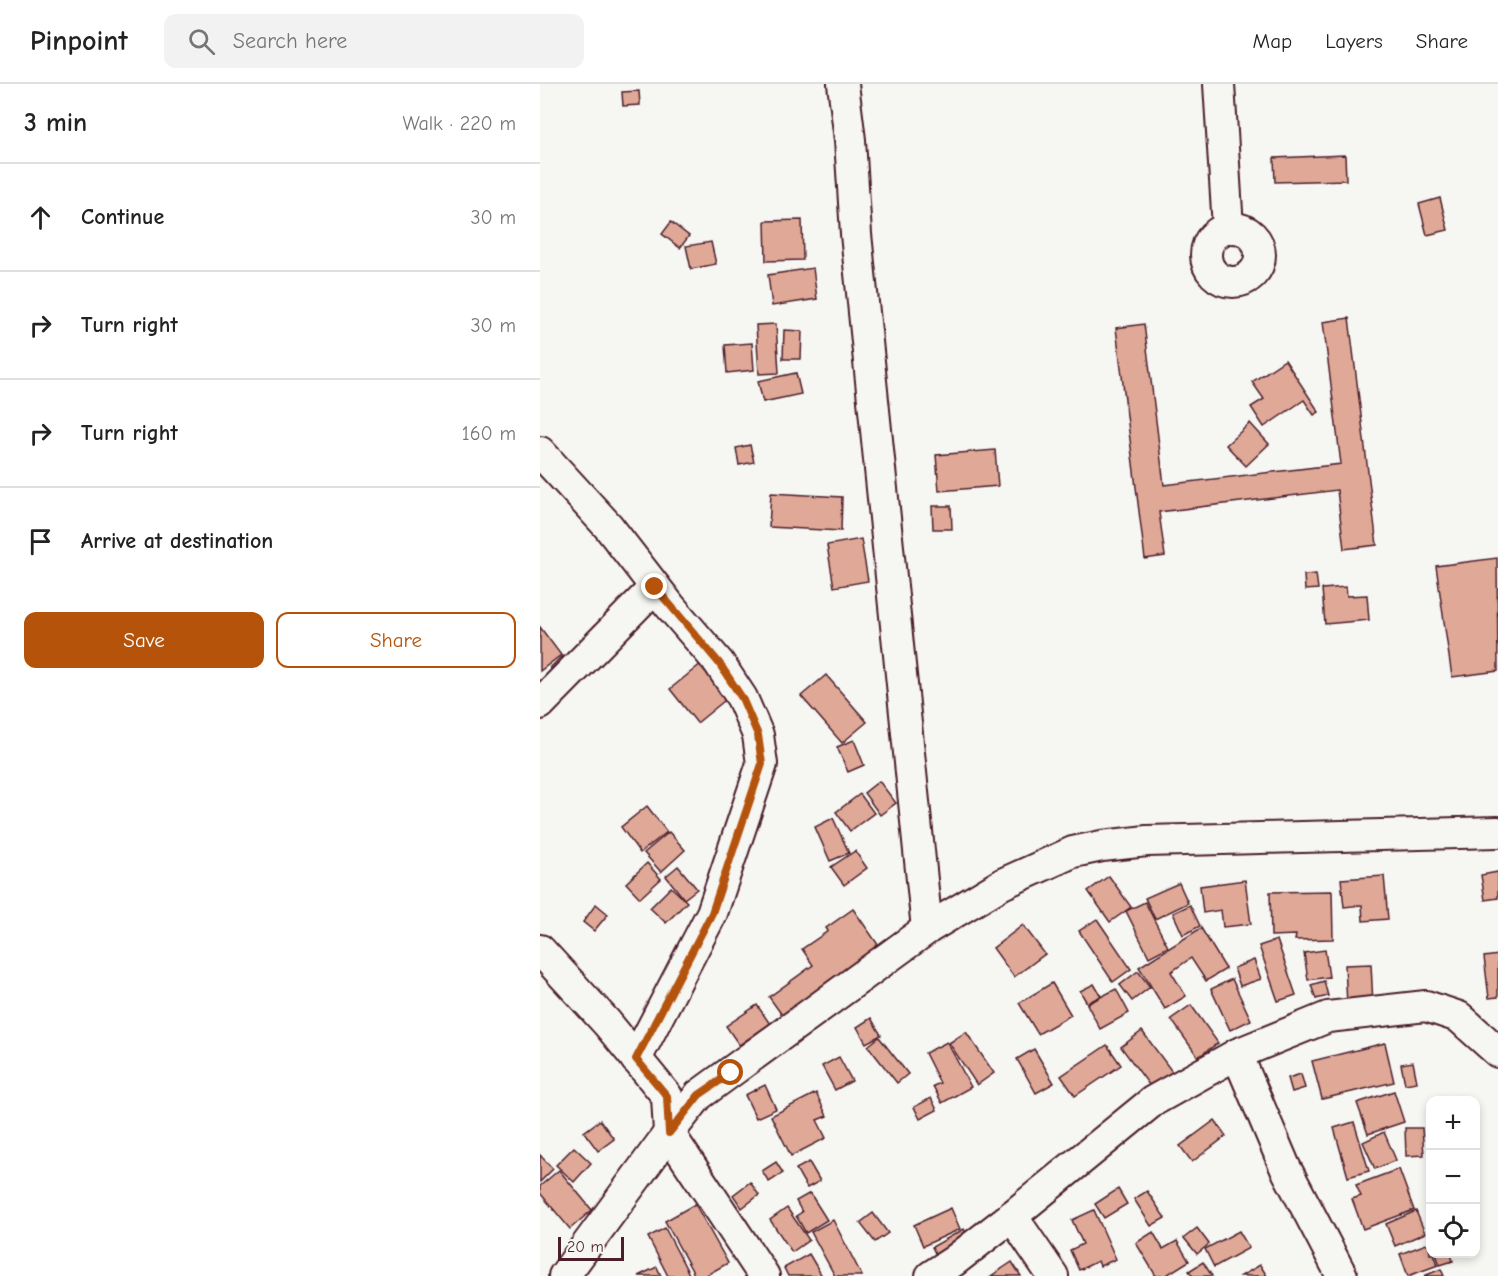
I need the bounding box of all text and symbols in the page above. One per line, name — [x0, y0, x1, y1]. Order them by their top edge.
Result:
search box — [164, 14, 584, 68]
text: Pinpoint — [30, 25, 128, 57]
icon: search — [185, 25, 218, 58]
text: Search here — [233, 28, 347, 54]
text: Map — [1253, 29, 1292, 53]
text: Layers — [1325, 29, 1383, 53]
text: Share — [1416, 29, 1468, 53]
text: 3 min — [24, 108, 87, 138]
text: Walk · 220 m — [402, 112, 516, 135]
icon: ahead — [24, 201, 57, 234]
text: Continue — [81, 204, 164, 230]
text: 30 m — [470, 206, 516, 229]
icon: right — [24, 309, 57, 342]
text: Turn right — [81, 312, 178, 338]
text: 30 m — [470, 314, 516, 337]
icon: right — [24, 417, 57, 450]
text: Turn right — [81, 420, 178, 446]
text: 160 m — [462, 422, 516, 445]
icon: arrive — [24, 525, 57, 558]
text: Arrive at destination — [81, 528, 273, 554]
route end — [641, 573, 667, 599]
button: Save — [24, 612, 264, 668]
button: Share — [276, 612, 516, 668]
route start — [717, 1059, 743, 1085]
map controls — [1426, 1096, 1480, 1258]
button: + — [1426, 1096, 1480, 1150]
button: − — [1426, 1150, 1480, 1204]
button: locate — [1426, 1204, 1480, 1258]
scale bar — [558, 1234, 624, 1262]
text: 20 m — [567, 1238, 604, 1256]

